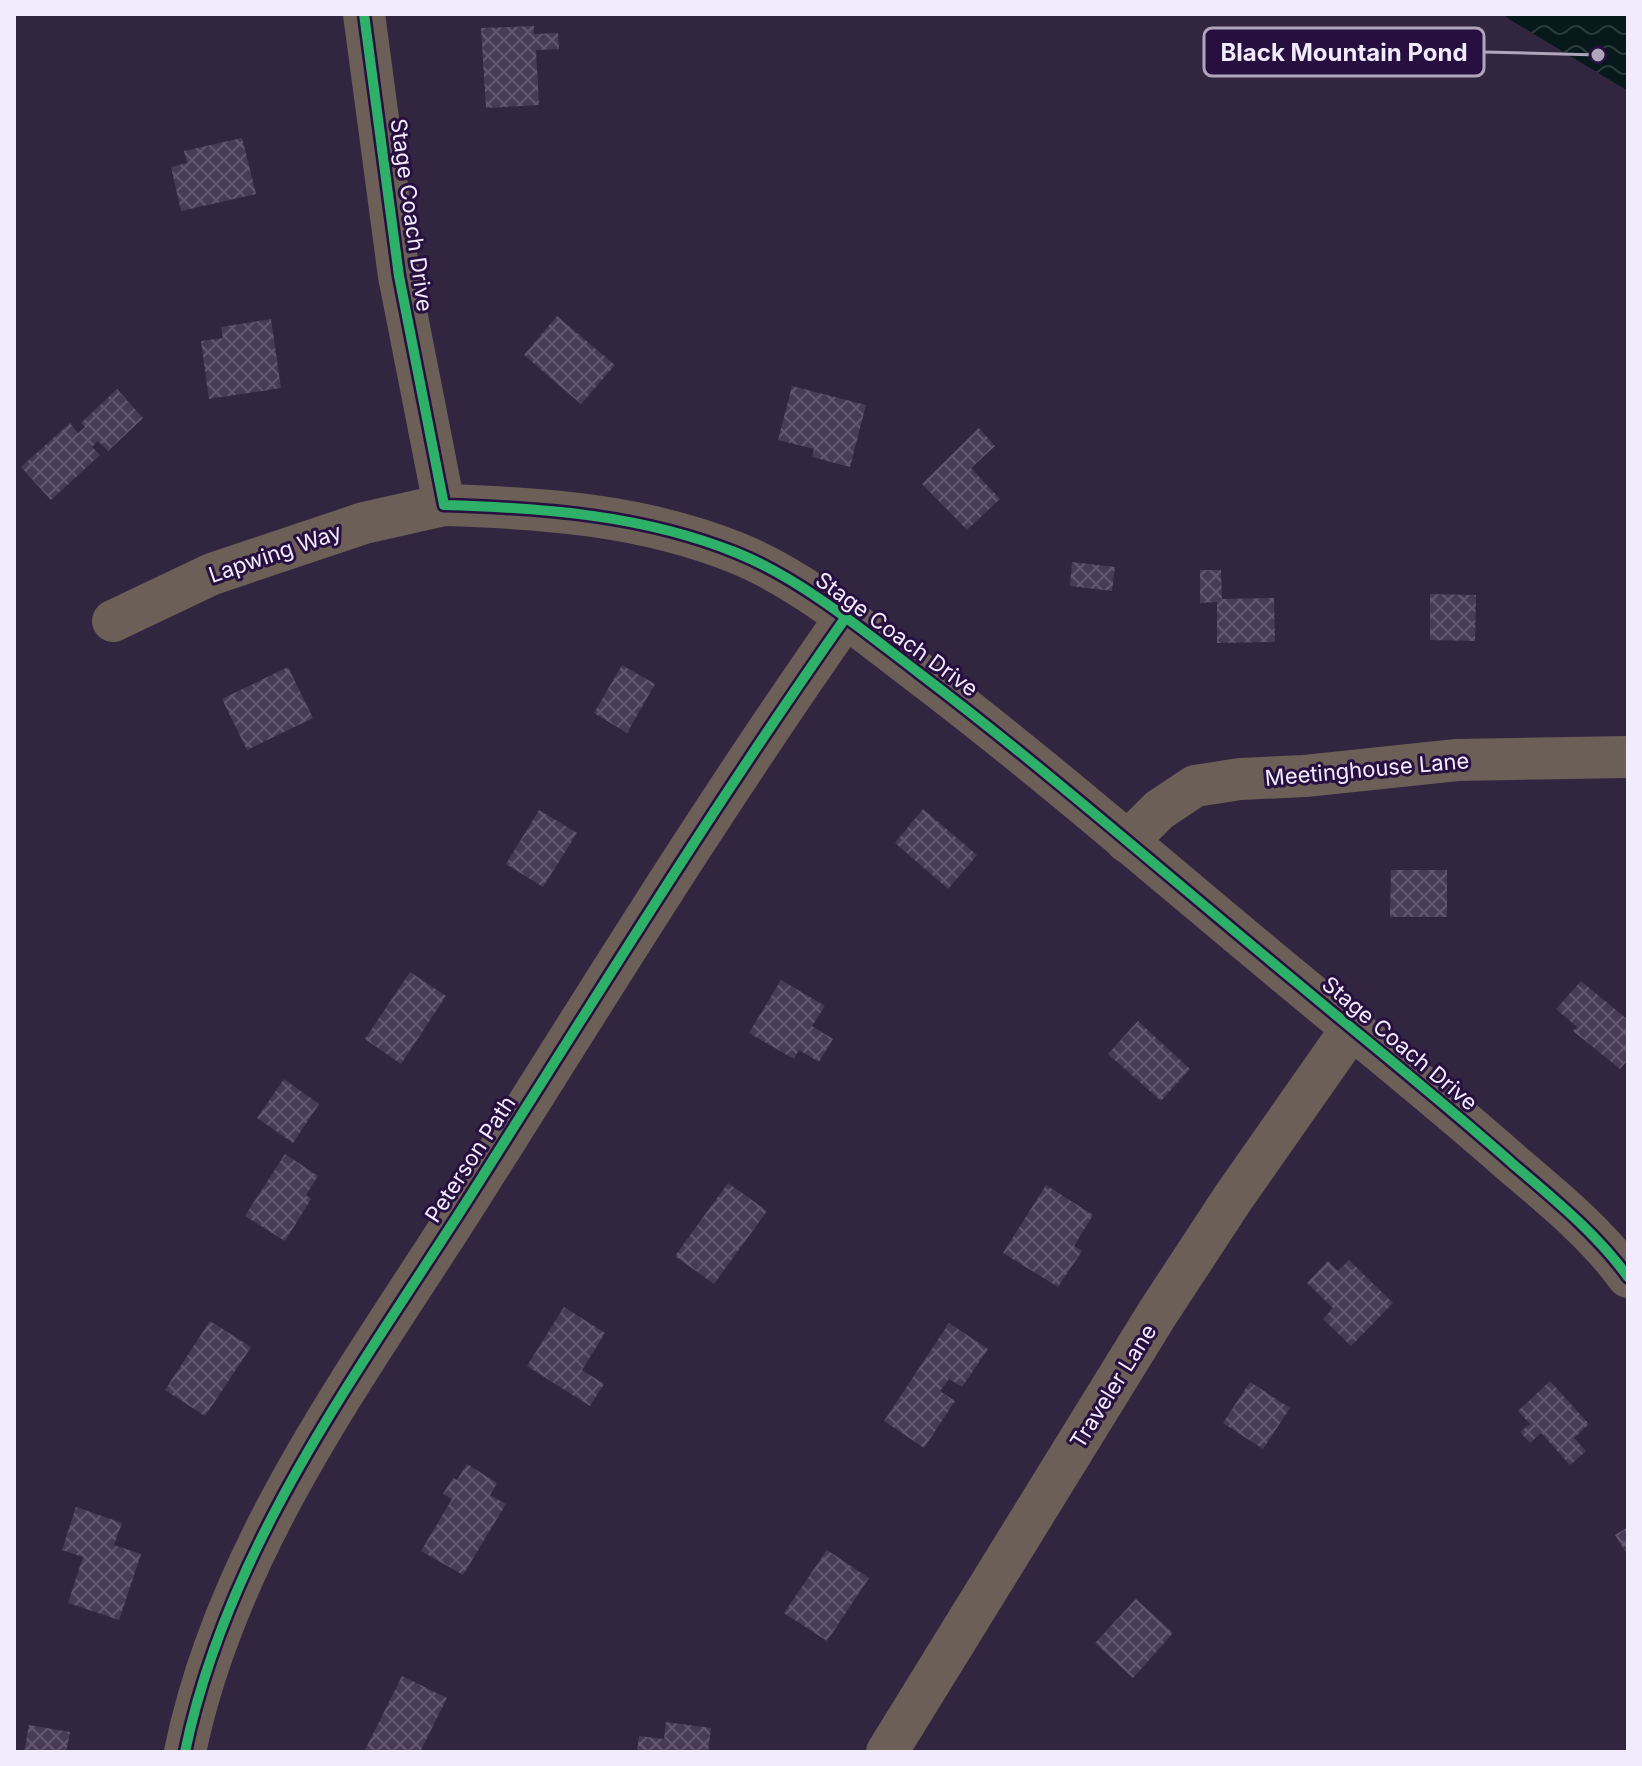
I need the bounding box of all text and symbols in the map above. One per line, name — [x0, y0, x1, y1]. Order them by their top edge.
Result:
callout: Black Mountain Pond — [1204, 28, 1484, 76]
text: Black Mountain Pond — [1220, 38, 1468, 67]
street label: Stage Coach Drive — [386, 117, 438, 313]
street label: Lapwing Way — [205, 518, 345, 588]
street label: Stage Coach Drive — [811, 566, 983, 702]
street label: Meetinghouse Lane — [1264, 747, 1470, 791]
street label: Stage Coach Drive — [1317, 971, 1483, 1115]
street label: Peterson Path — [419, 1091, 521, 1227]
street label: Traveler Lane — [1065, 1319, 1161, 1453]

